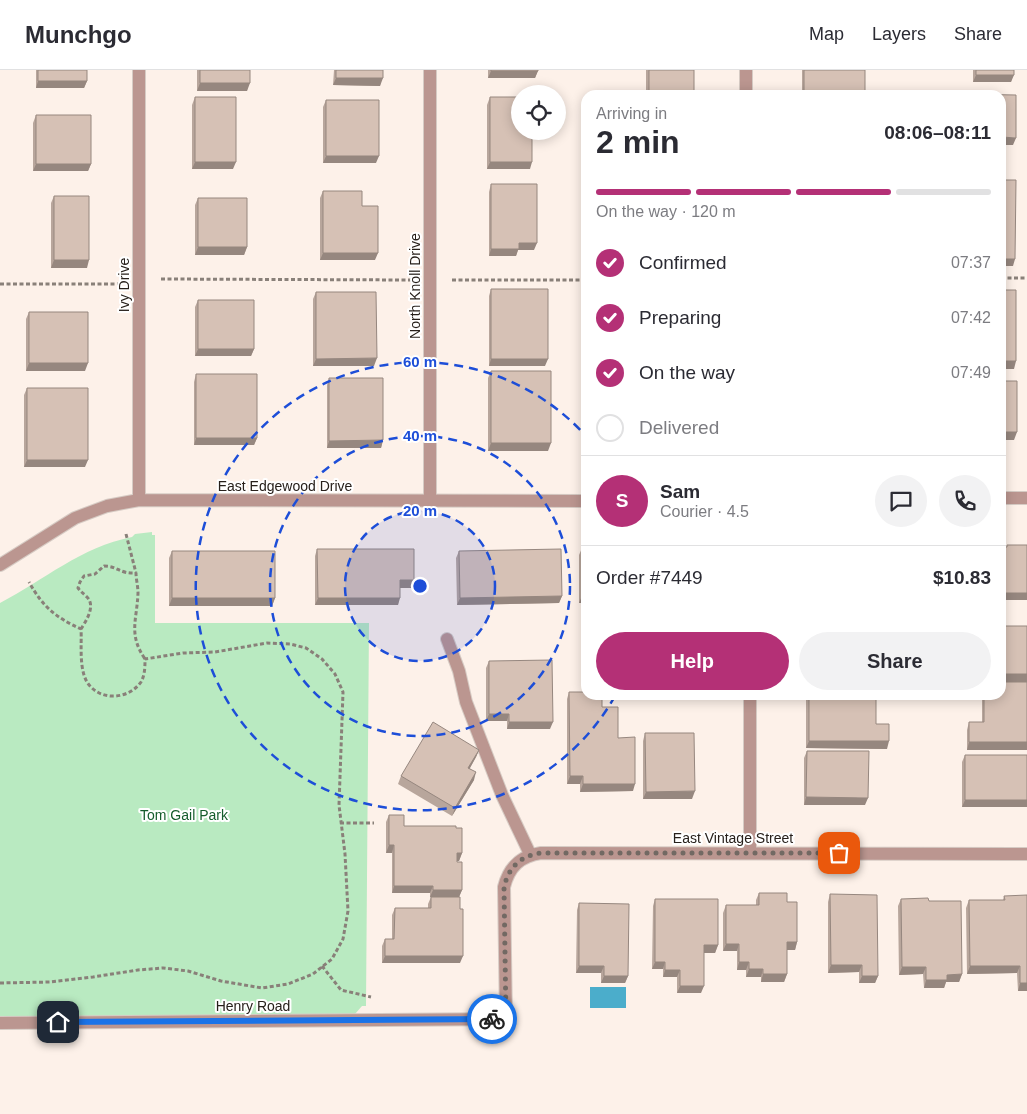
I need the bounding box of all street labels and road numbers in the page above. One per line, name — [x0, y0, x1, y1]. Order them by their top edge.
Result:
street label: North Knoll Drive — [407, 233, 423, 339]
street label: Ivy Drive — [116, 258, 132, 312]
street label: East Edgewood Drive — [218, 478, 353, 494]
street label: East Vintage Street — [673, 830, 793, 846]
street label: Henry Road — [216, 998, 290, 1014]

